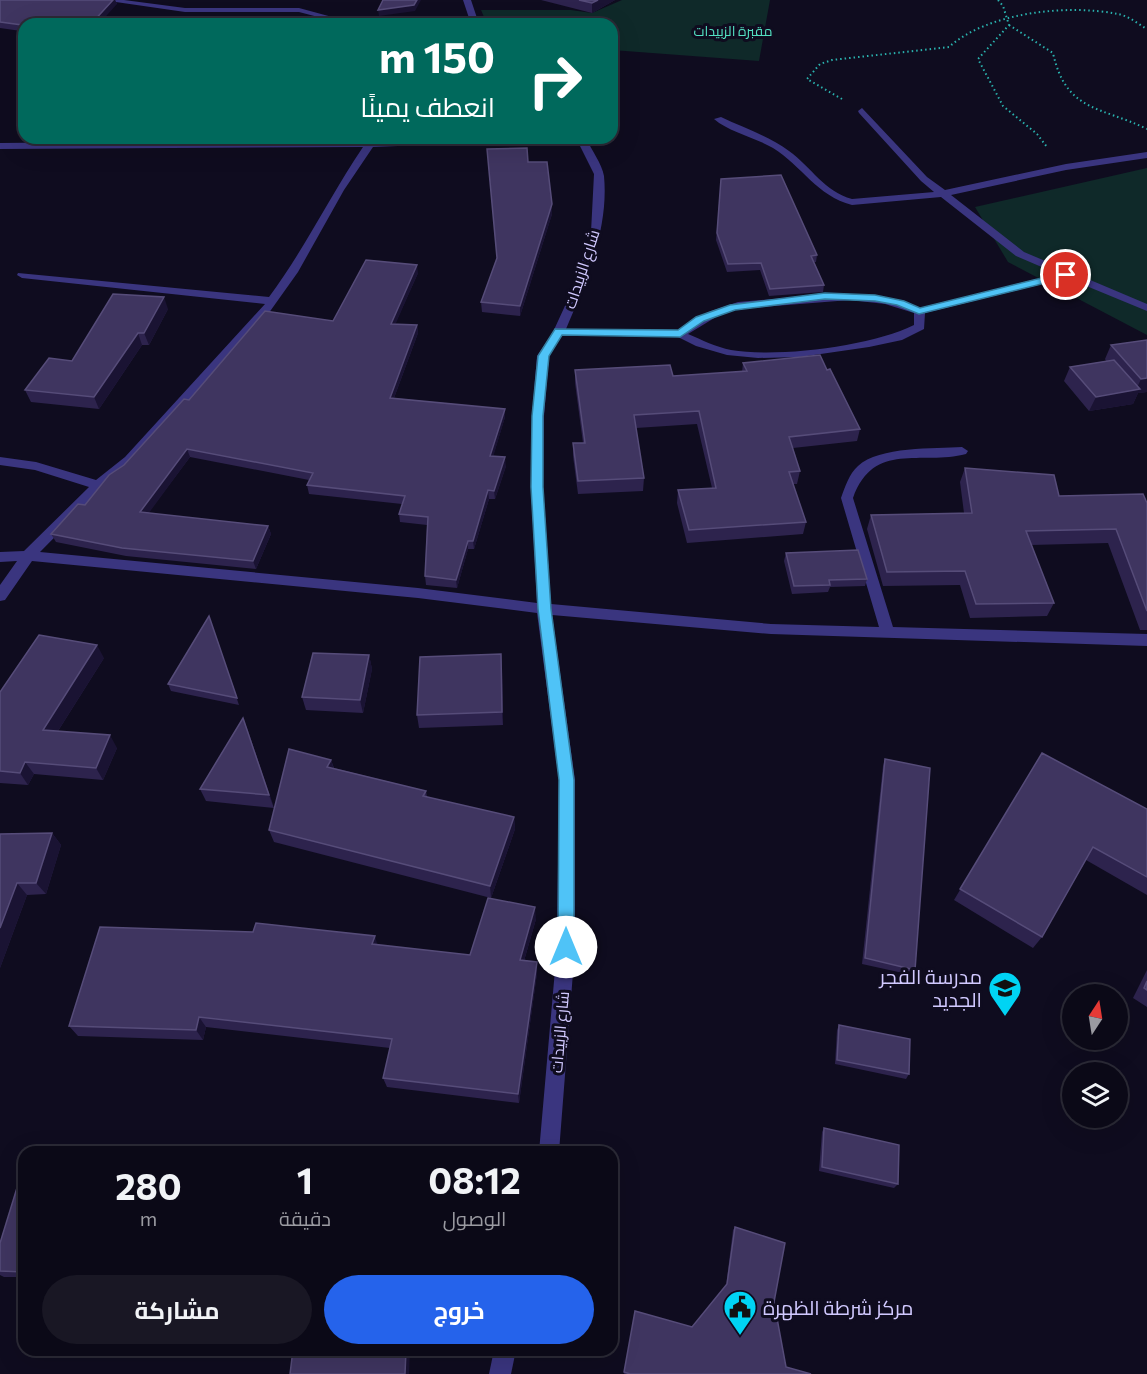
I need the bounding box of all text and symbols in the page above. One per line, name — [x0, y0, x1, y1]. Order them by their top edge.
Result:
park label: مقبرة الزبيدات — [693, 22, 773, 39]
text: 150 m — [379, 30, 495, 82]
icon: right — [516, 42, 594, 120]
text: انعطف يمينًا — [360, 90, 495, 123]
street label: شارع الزبيدات — [559, 227, 606, 312]
pin — [1040, 249, 1091, 300]
icon: arrive — [1049, 258, 1082, 291]
position arrow — [534, 915, 598, 979]
place label: مدرسة الفجر الجديد — [879, 964, 982, 1011]
school or university icon: مدرسة الفجر الجديد — [987, 970, 1023, 1017]
north arrow — [1062, 984, 1128, 1050]
map controls — [1062, 984, 1128, 1128]
street label: شارع الزبيدات — [546, 990, 575, 1074]
button: layers — [1062, 1062, 1128, 1128]
text: 1 — [297, 1157, 313, 1201]
text: 08:12 — [428, 1157, 521, 1201]
text: 280 — [115, 1163, 182, 1207]
text: m — [140, 1206, 157, 1230]
text: دقيقة — [279, 1206, 331, 1230]
text: الوصول — [443, 1206, 506, 1230]
button: مشاركة — [42, 1275, 312, 1344]
button: خروج — [324, 1275, 594, 1344]
public building icon: مركز شرطة الظهرة — [722, 1289, 758, 1336]
place label: مركز شرطة الظهرة — [763, 1295, 913, 1321]

